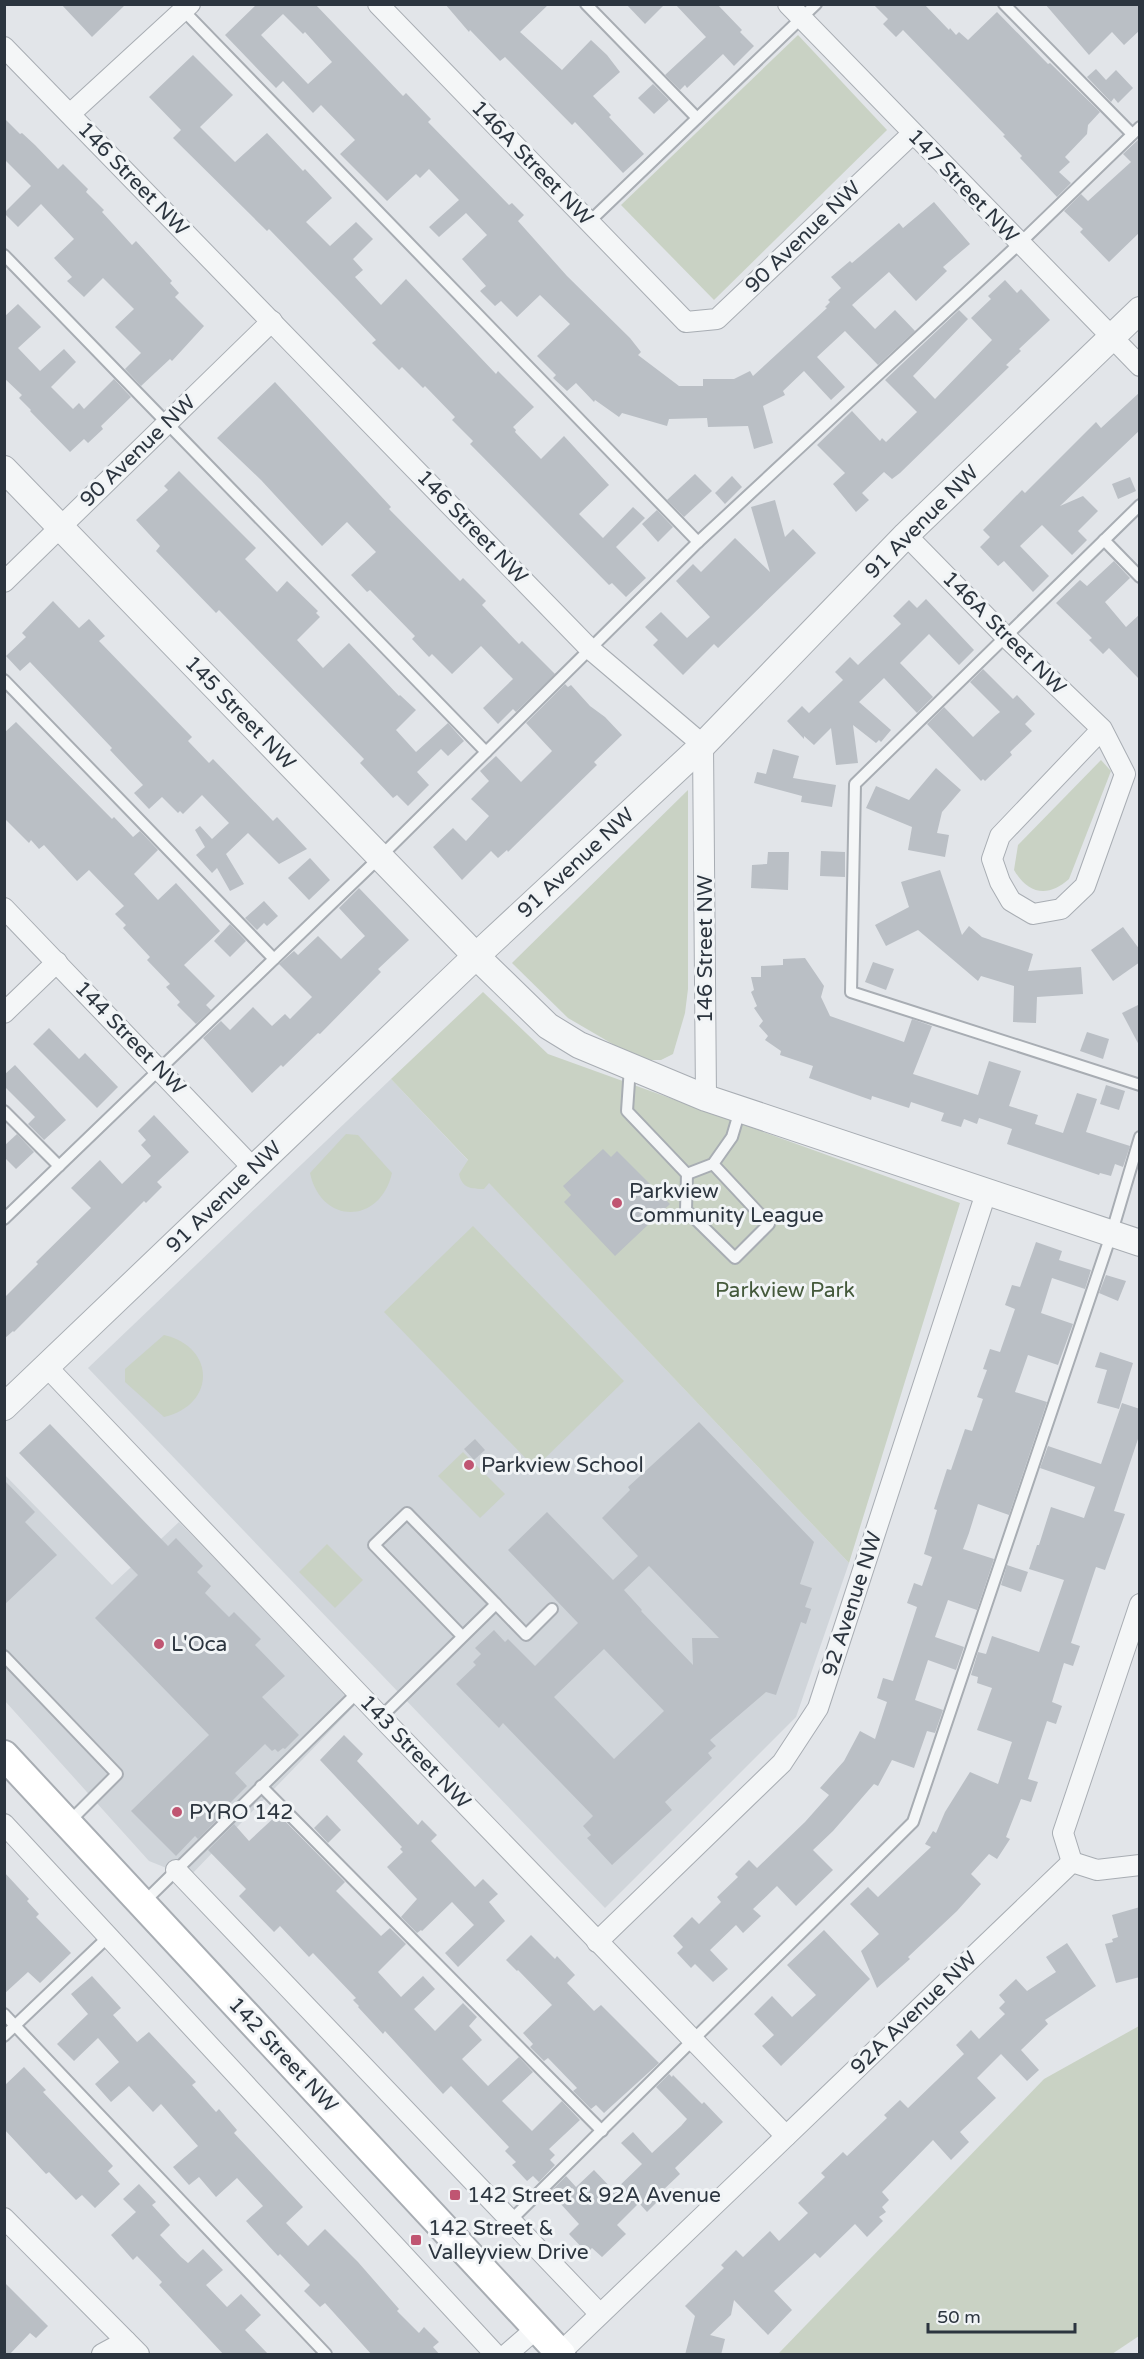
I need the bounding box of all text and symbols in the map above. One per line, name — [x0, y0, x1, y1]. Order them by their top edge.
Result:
street label: 146A Street NW — [466, 95, 598, 231]
street label: 146 Street NW — [72, 117, 194, 241]
street label: 147 Street NW — [902, 124, 1024, 248]
street label: 90 Avenue NW — [740, 176, 866, 298]
street label: 90 Avenue NW — [75, 390, 201, 512]
street label: 91 Avenue NW — [860, 460, 984, 584]
street label: 146 Street NW — [411, 465, 533, 589]
street label: 146A Street NW — [937, 566, 1071, 700]
street label: 145 Street NW — [179, 651, 301, 775]
street label: 91 Avenue NW — [512, 803, 640, 923]
street label: 146 Street NW — [693, 875, 718, 1023]
street label: 144 Street NW — [69, 976, 191, 1100]
street label: 91 Avenue NW — [161, 1136, 287, 1258]
place label: Parkview Community League — [629, 1179, 824, 1228]
marker: Parkview Community League — [610, 1196, 624, 1210]
park label: Parkview Park — [715, 1278, 855, 1303]
place label: Parkview School — [481, 1453, 644, 1478]
marker: Parkview School — [462, 1458, 476, 1472]
street label: 92 Avenue NW — [817, 1529, 887, 1679]
place label: L'Oca — [171, 1632, 227, 1657]
marker: L'Oca — [152, 1637, 166, 1651]
street label: 143 Street NW — [354, 1690, 476, 1814]
place label: PYRO 142 — [189, 1800, 293, 1825]
marker: PYRO 142 — [170, 1805, 184, 1819]
street label: 92A Avenue NW — [846, 1946, 982, 2080]
street label: 142 Street NW — [223, 1992, 343, 2118]
place label: 142 Street & 92A Avenue — [467, 2183, 721, 2208]
marker: 142 Street & 92A Avenue — [448, 2188, 462, 2202]
place label: 142 Street & Valleyview Drive — [428, 2216, 589, 2265]
marker: 142 Street & Valleyview Drive — [409, 2233, 423, 2247]
scale bar — [928, 2296, 1075, 2334]
text: 50 m — [937, 2306, 981, 2328]

